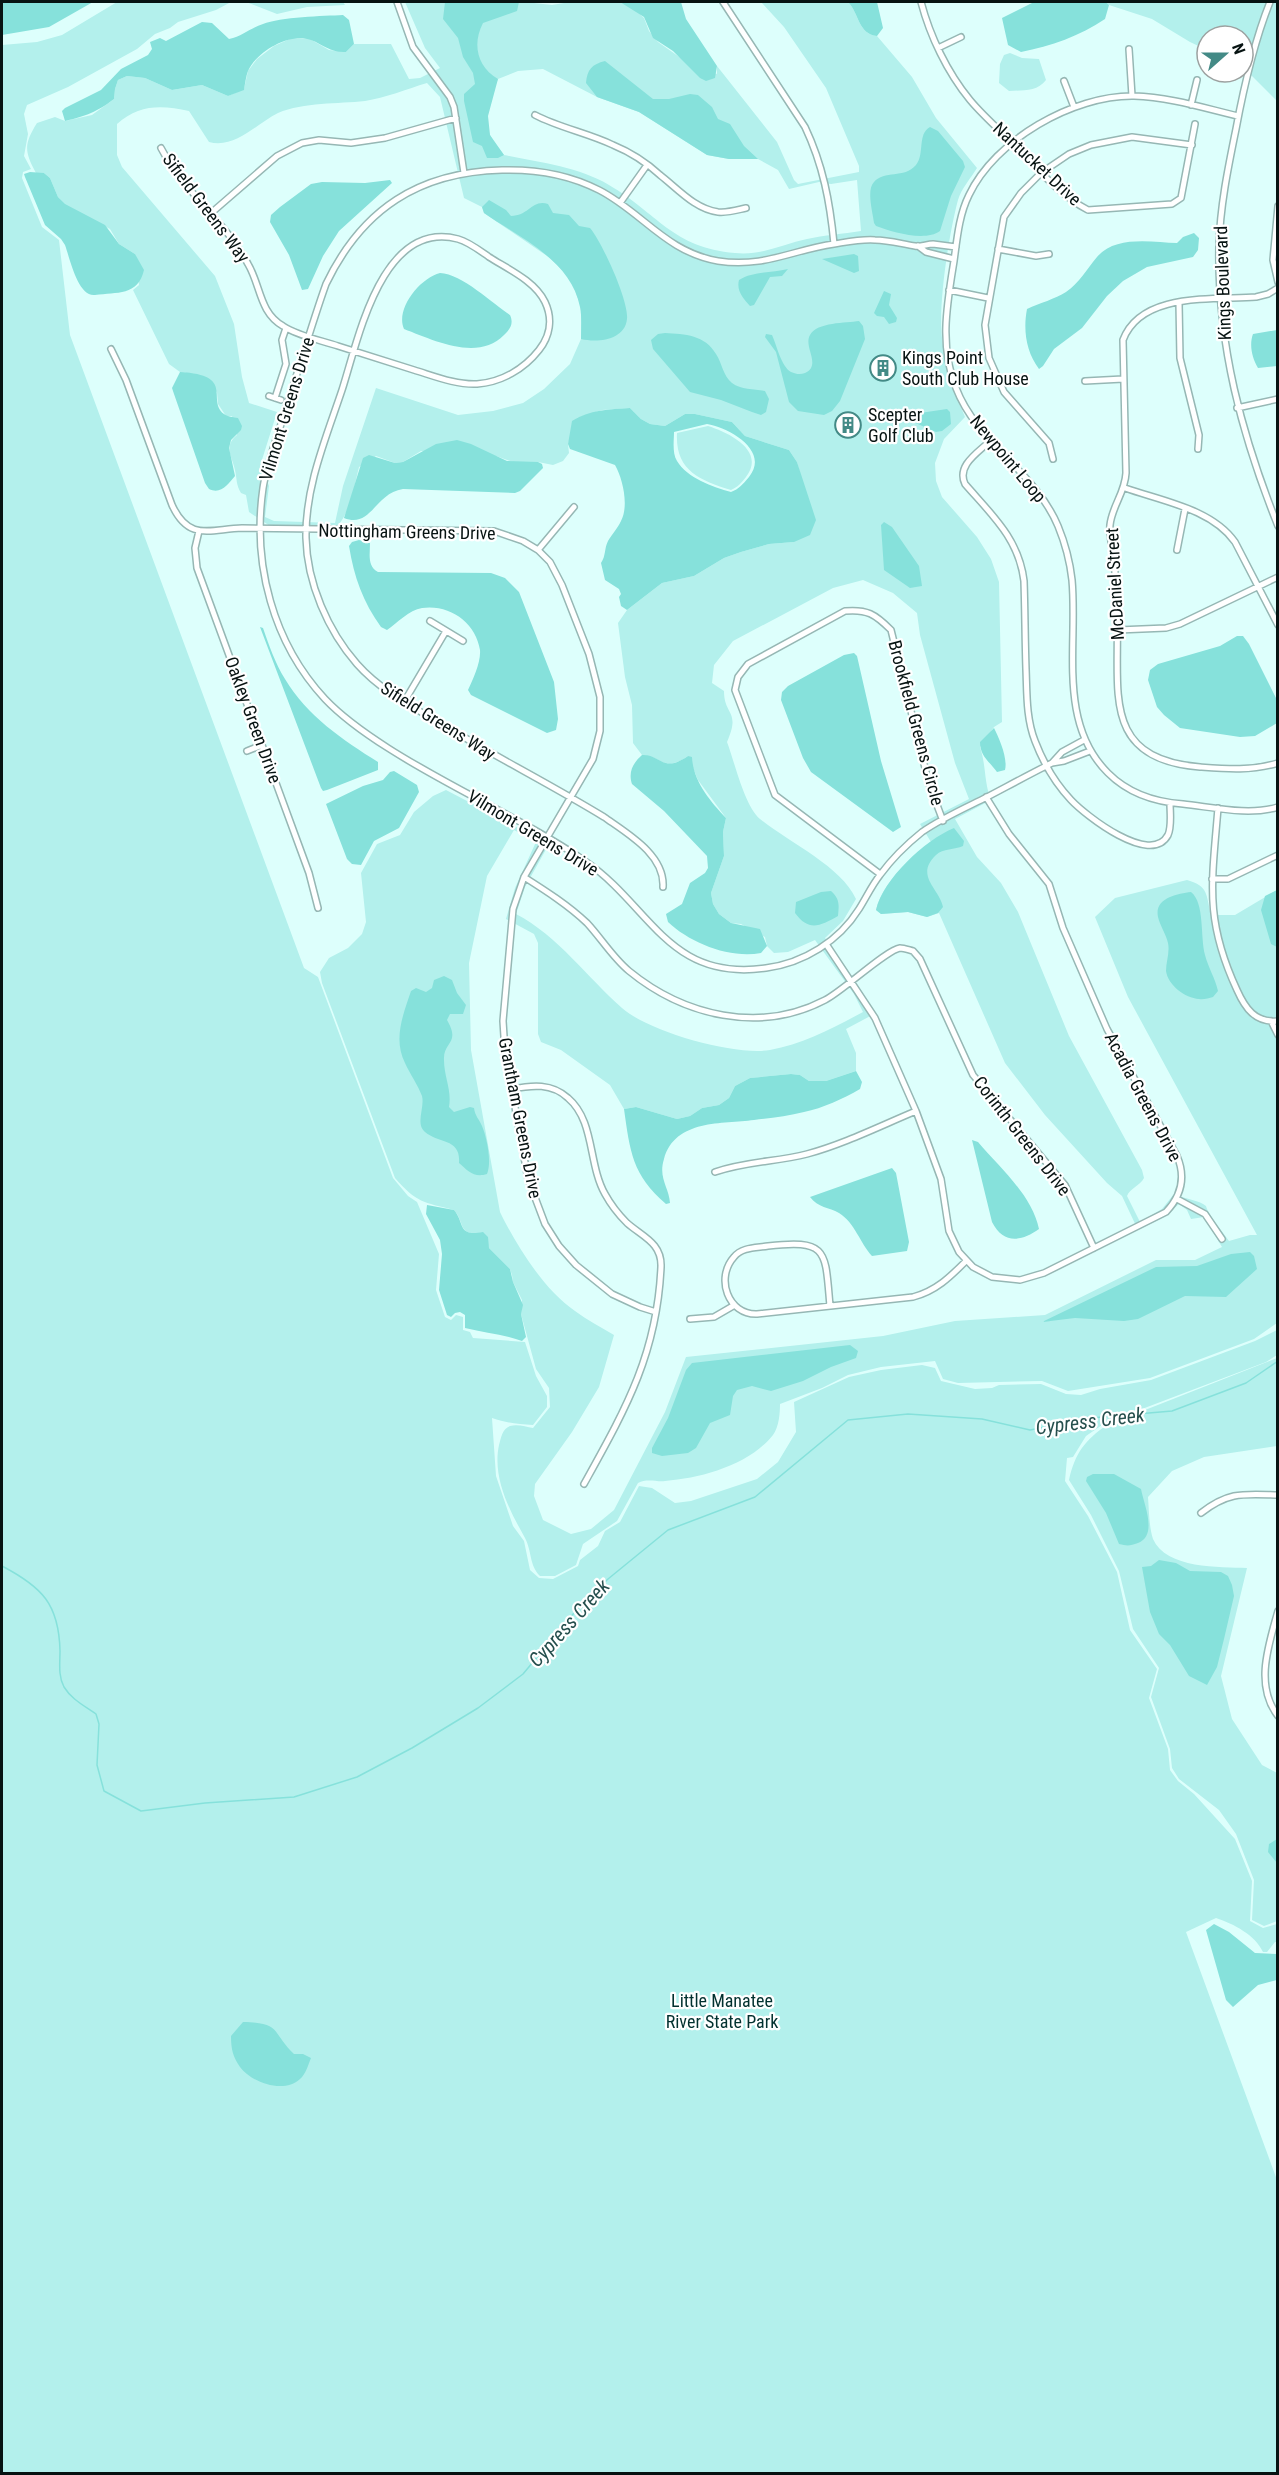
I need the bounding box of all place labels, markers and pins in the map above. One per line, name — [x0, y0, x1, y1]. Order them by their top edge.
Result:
place label: Kings Point South Club House — [902, 347, 1029, 389]
building icon: Kings Point South Club House — [868, 353, 898, 383]
place label: Scepter Golf Club — [868, 404, 934, 446]
building icon: Scepter Golf Club — [833, 410, 863, 440]

